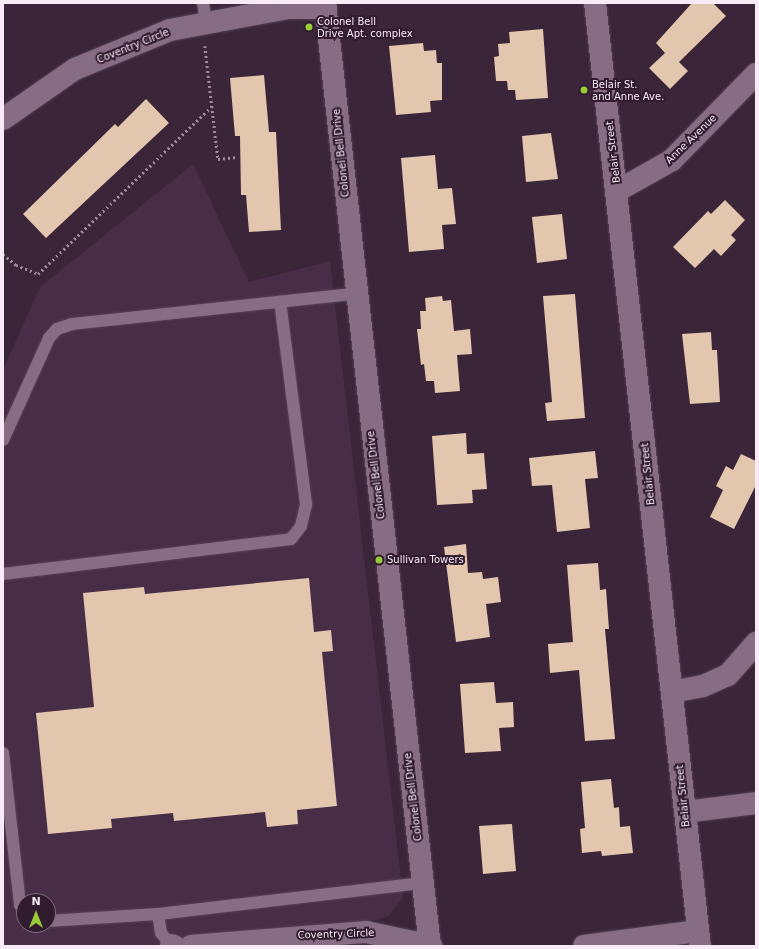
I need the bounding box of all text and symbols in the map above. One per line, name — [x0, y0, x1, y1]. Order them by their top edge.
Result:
place label: Colonel Bell Drive Apt. complex — [317, 15, 413, 38]
marker: Colonel Bell Drive Apt. complex — [304, 22, 314, 32]
street label: Coventry Circle — [95, 26, 171, 66]
place label: Belair St. and Anne Ave. — [592, 78, 664, 102]
marker: Belair St. and Anne Ave. — [579, 85, 589, 95]
street label: Colonel Bell Drive — [330, 108, 352, 198]
street label: Anne Avenue — [663, 112, 719, 166]
street label: Belair Street — [603, 120, 623, 184]
street label: Colonel Bell Drive — [365, 430, 387, 520]
street label: Belair Street — [639, 442, 657, 506]
place label: Sullivan Towers — [387, 554, 464, 566]
marker: Sullivan Towers — [374, 555, 384, 565]
street label: Colonel Bell Drive — [402, 752, 424, 842]
street label: Belair Street — [674, 764, 692, 828]
north arrow — [16, 893, 56, 933]
text: N — [31, 895, 41, 908]
street label: Coventry Circle — [297, 927, 375, 941]

